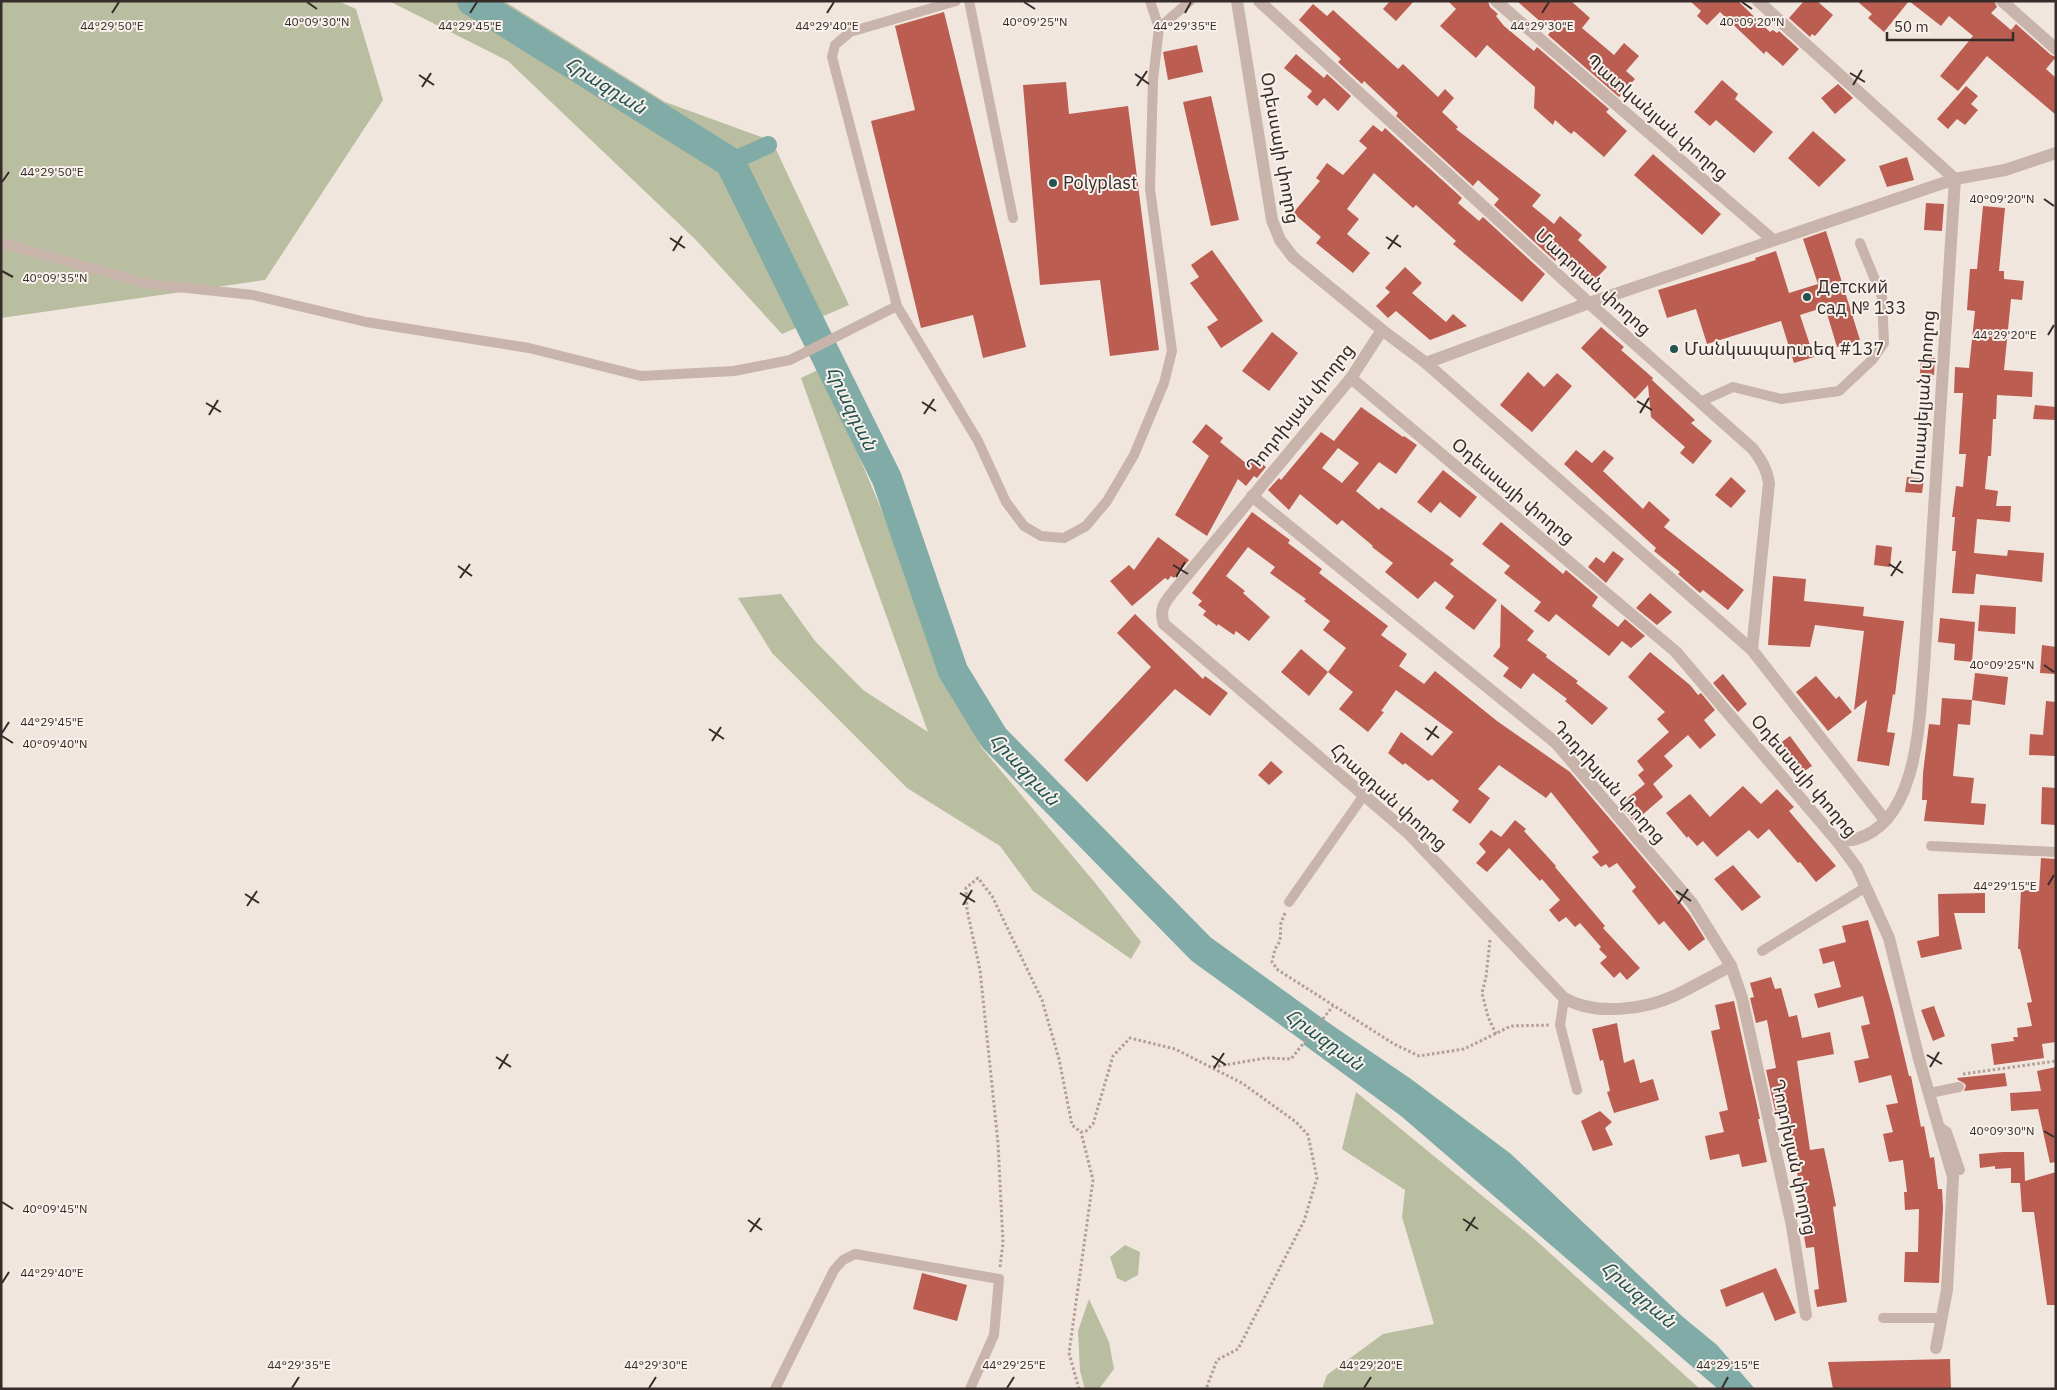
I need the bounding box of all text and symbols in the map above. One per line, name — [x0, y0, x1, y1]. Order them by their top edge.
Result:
scale bar — [1887, 10, 2013, 42]
text: 40°09'30"N — [284, 14, 350, 29]
text: 40°09'25"N — [1002, 14, 1068, 29]
text: 40°09'20"N — [1719, 14, 1785, 29]
text: 50 m — [1894, 17, 1929, 36]
text: 44°29'50"E — [80, 18, 144, 33]
text: 44°29'45"E — [438, 18, 502, 33]
text: 44°29'40"E — [795, 18, 859, 33]
text: 44°29'35"E — [1153, 18, 1217, 33]
text: 44°29'30"E — [1510, 18, 1574, 33]
street label: Պատկանյան փողոց — [1581, 48, 1733, 185]
water label: Հրազդան — [561, 51, 652, 120]
street label: Օդեսսայի փողոց — [1256, 70, 1305, 225]
text: 44°29'50"E — [20, 164, 84, 179]
place label: Polyplast — [1063, 171, 1137, 194]
marker: Polyplast — [1047, 177, 1059, 189]
text: 40°09'20"N — [1969, 191, 2035, 206]
street label: Մադոյան փողոց — [1530, 223, 1656, 340]
text: 40°09'35"N — [22, 270, 88, 285]
place label: Детский сад № 133 — [1817, 275, 1906, 319]
marker: Детский сад № 133 — [1801, 291, 1813, 303]
street label: Մուսայելյան փողոց — [1905, 309, 1940, 485]
text: 44°29'20"E — [1973, 327, 2037, 342]
place label: Մանկապարտեզ #137 — [1684, 337, 1884, 360]
street label: Դոդոխյան փողոց — [1241, 339, 1359, 477]
marker: Մանկապարտեզ #137 — [1668, 343, 1680, 355]
water label: Հրազդան — [821, 362, 883, 456]
street label: Օդեսսայի փողոց — [1447, 432, 1579, 549]
text: 40°09'25"N — [1969, 657, 2035, 672]
street label: Օդեսսայի փողոց — [1746, 710, 1863, 842]
text: 44°29'45"E — [20, 714, 84, 729]
street label: Դոդոխյան փողոց — [1548, 715, 1671, 848]
water label: Հրազդան — [985, 728, 1066, 812]
text: 40°09'40"N — [22, 736, 88, 751]
street label: Հրազդան փողոց — [1326, 738, 1453, 855]
text: 44°29'15"E — [1973, 878, 2037, 893]
water label: Հրազդան — [1281, 1003, 1370, 1076]
street label: Դոդոխյան փողոց — [1767, 1077, 1822, 1237]
text: 40°09'30"N — [1969, 1123, 2035, 1138]
text: 40°09'45"N — [22, 1201, 88, 1216]
water label: Հրազդան — [1597, 1255, 1682, 1334]
text: 44°29'40"E — [20, 1265, 84, 1280]
text: 44°29'35"E — [267, 1357, 331, 1372]
text: 44°29'30"E — [624, 1357, 688, 1372]
text: 44°29'25"E — [982, 1357, 1046, 1372]
text: 44°29'20"E — [1339, 1357, 1403, 1372]
text: 44°29'15"E — [1696, 1357, 1760, 1372]

